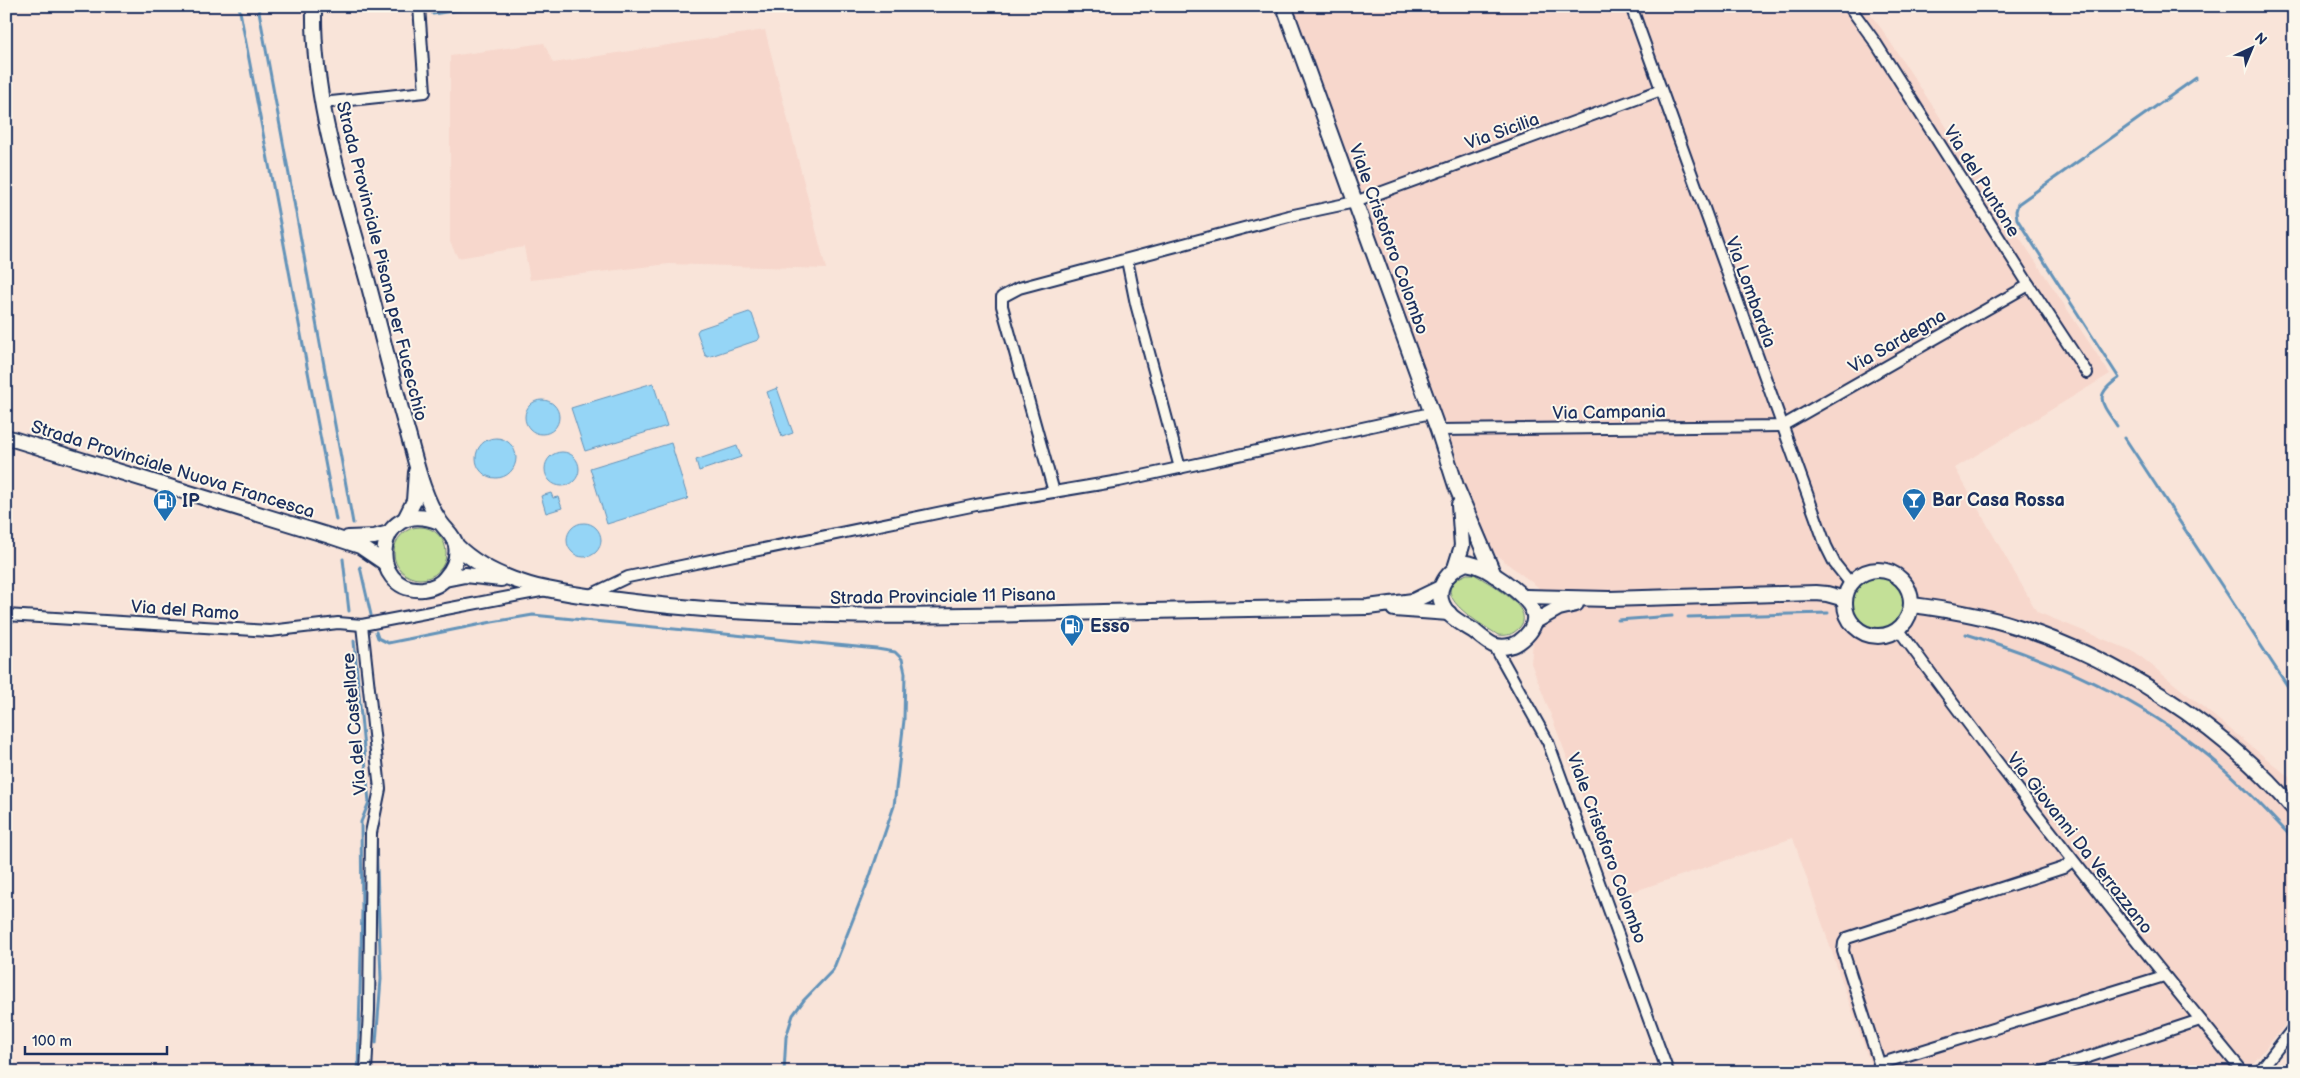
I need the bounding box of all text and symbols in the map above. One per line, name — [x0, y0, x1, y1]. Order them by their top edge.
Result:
north arrow — [2228, 22, 2278, 72]
text: N — [2251, 29, 2270, 49]
street label: Strada Provinciale Pisana per Fucecchio — [332, 99, 431, 423]
street label: Via Sicilia — [1462, 108, 1542, 155]
street label: Via del Puntone — [1939, 122, 2025, 241]
street label: Viale Cristoforo Colombo — [1344, 141, 1433, 337]
street label: Via Lombardia — [1721, 234, 1780, 351]
street label: Via Sardegna — [1845, 305, 1950, 378]
street label: Via Campania — [1552, 401, 1666, 424]
street label: Strada Provinciale Nuova Francesca — [29, 416, 317, 523]
bar icon: Bar Casa Rossa — [1901, 487, 1927, 521]
fuel station icon: IP — [152, 488, 178, 522]
place label: Bar Casa Rossa — [1932, 490, 2065, 511]
place label: IP — [182, 491, 200, 512]
street label: Strada Provinciale 11 Pisana — [830, 584, 1056, 609]
street label: Via del Ramo — [130, 596, 240, 625]
fuel station icon: Esso — [1059, 613, 1085, 647]
place label: Esso — [1090, 616, 1130, 637]
street label: Via del Castellare — [338, 652, 371, 796]
street label: Via Giovanni Da Verrazzano — [2002, 748, 2157, 938]
street label: Viale Cristoforo Colombo — [1562, 750, 1651, 946]
scale bar — [25, 1023, 168, 1055]
text: 100 m — [32, 1032, 72, 1051]

